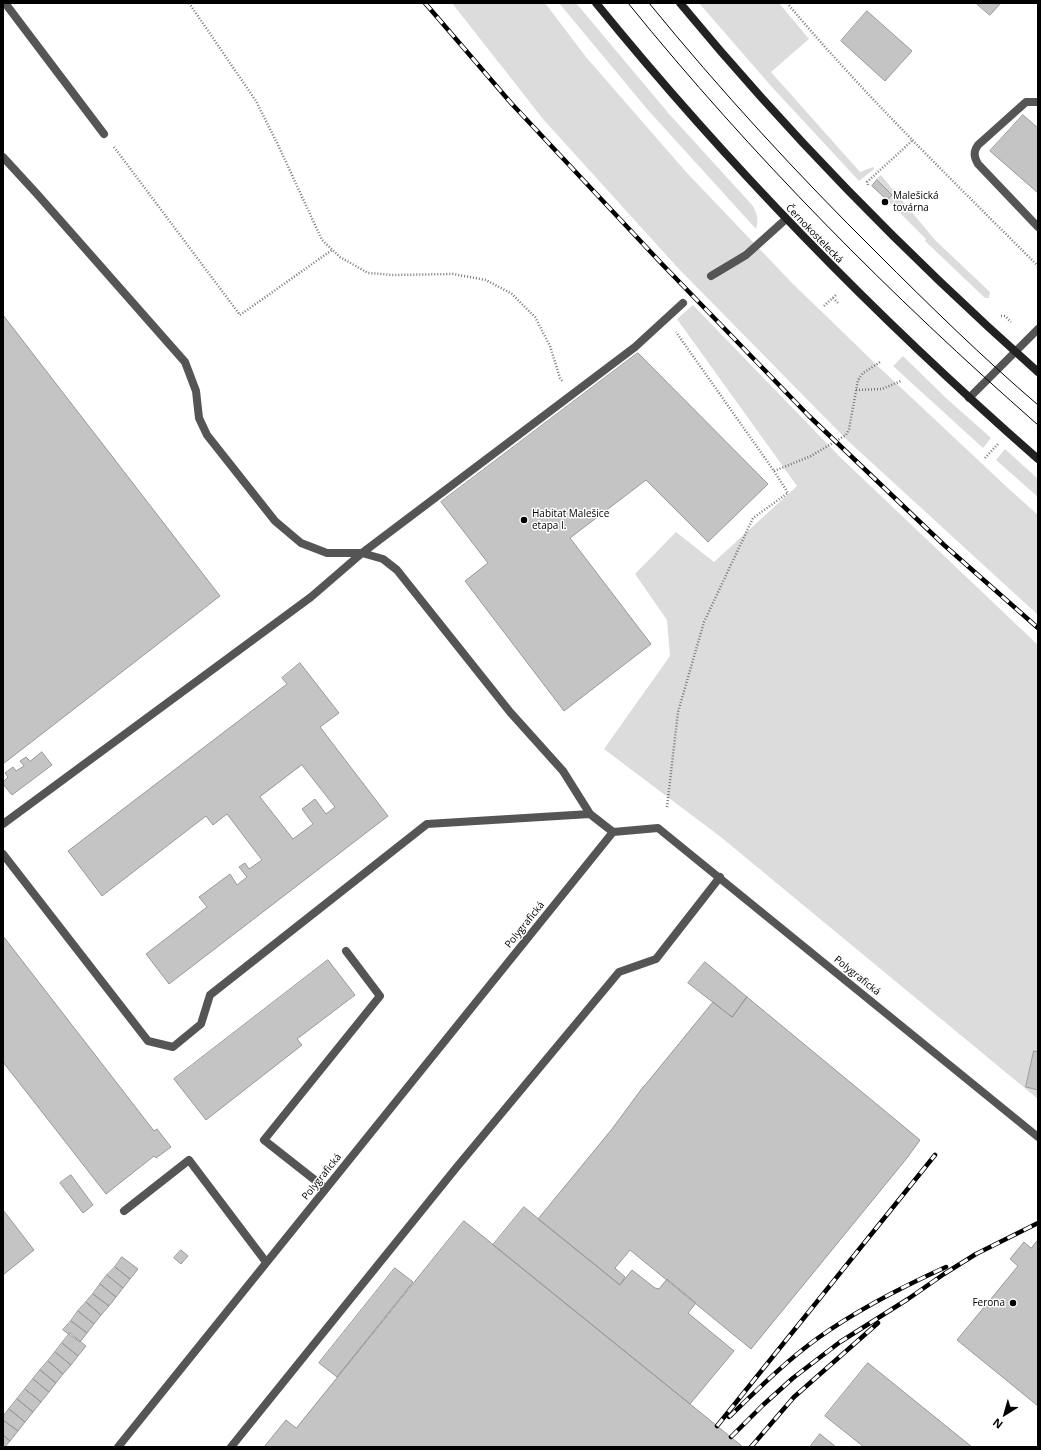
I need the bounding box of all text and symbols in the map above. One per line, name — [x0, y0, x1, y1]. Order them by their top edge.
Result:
place label: Malešická továrna — [893, 190, 939, 214]
marker: Malešická továrna — [880, 197, 890, 207]
street label: Černokostelecká — [783, 202, 845, 266]
place label: Habitat Malešice etapa I. — [532, 508, 609, 532]
marker: Habitat Malešice etapa I. — [519, 515, 529, 525]
street label: Polygrafická — [503, 899, 547, 951]
street label: Polygrafická — [831, 954, 883, 998]
street label: Polygrafická — [300, 1151, 344, 1203]
place label: Ferona — [972, 1297, 1005, 1309]
marker: Ferona — [1008, 1298, 1018, 1308]
north arrow — [985, 1394, 1025, 1434]
text: N — [989, 1415, 1006, 1433]

